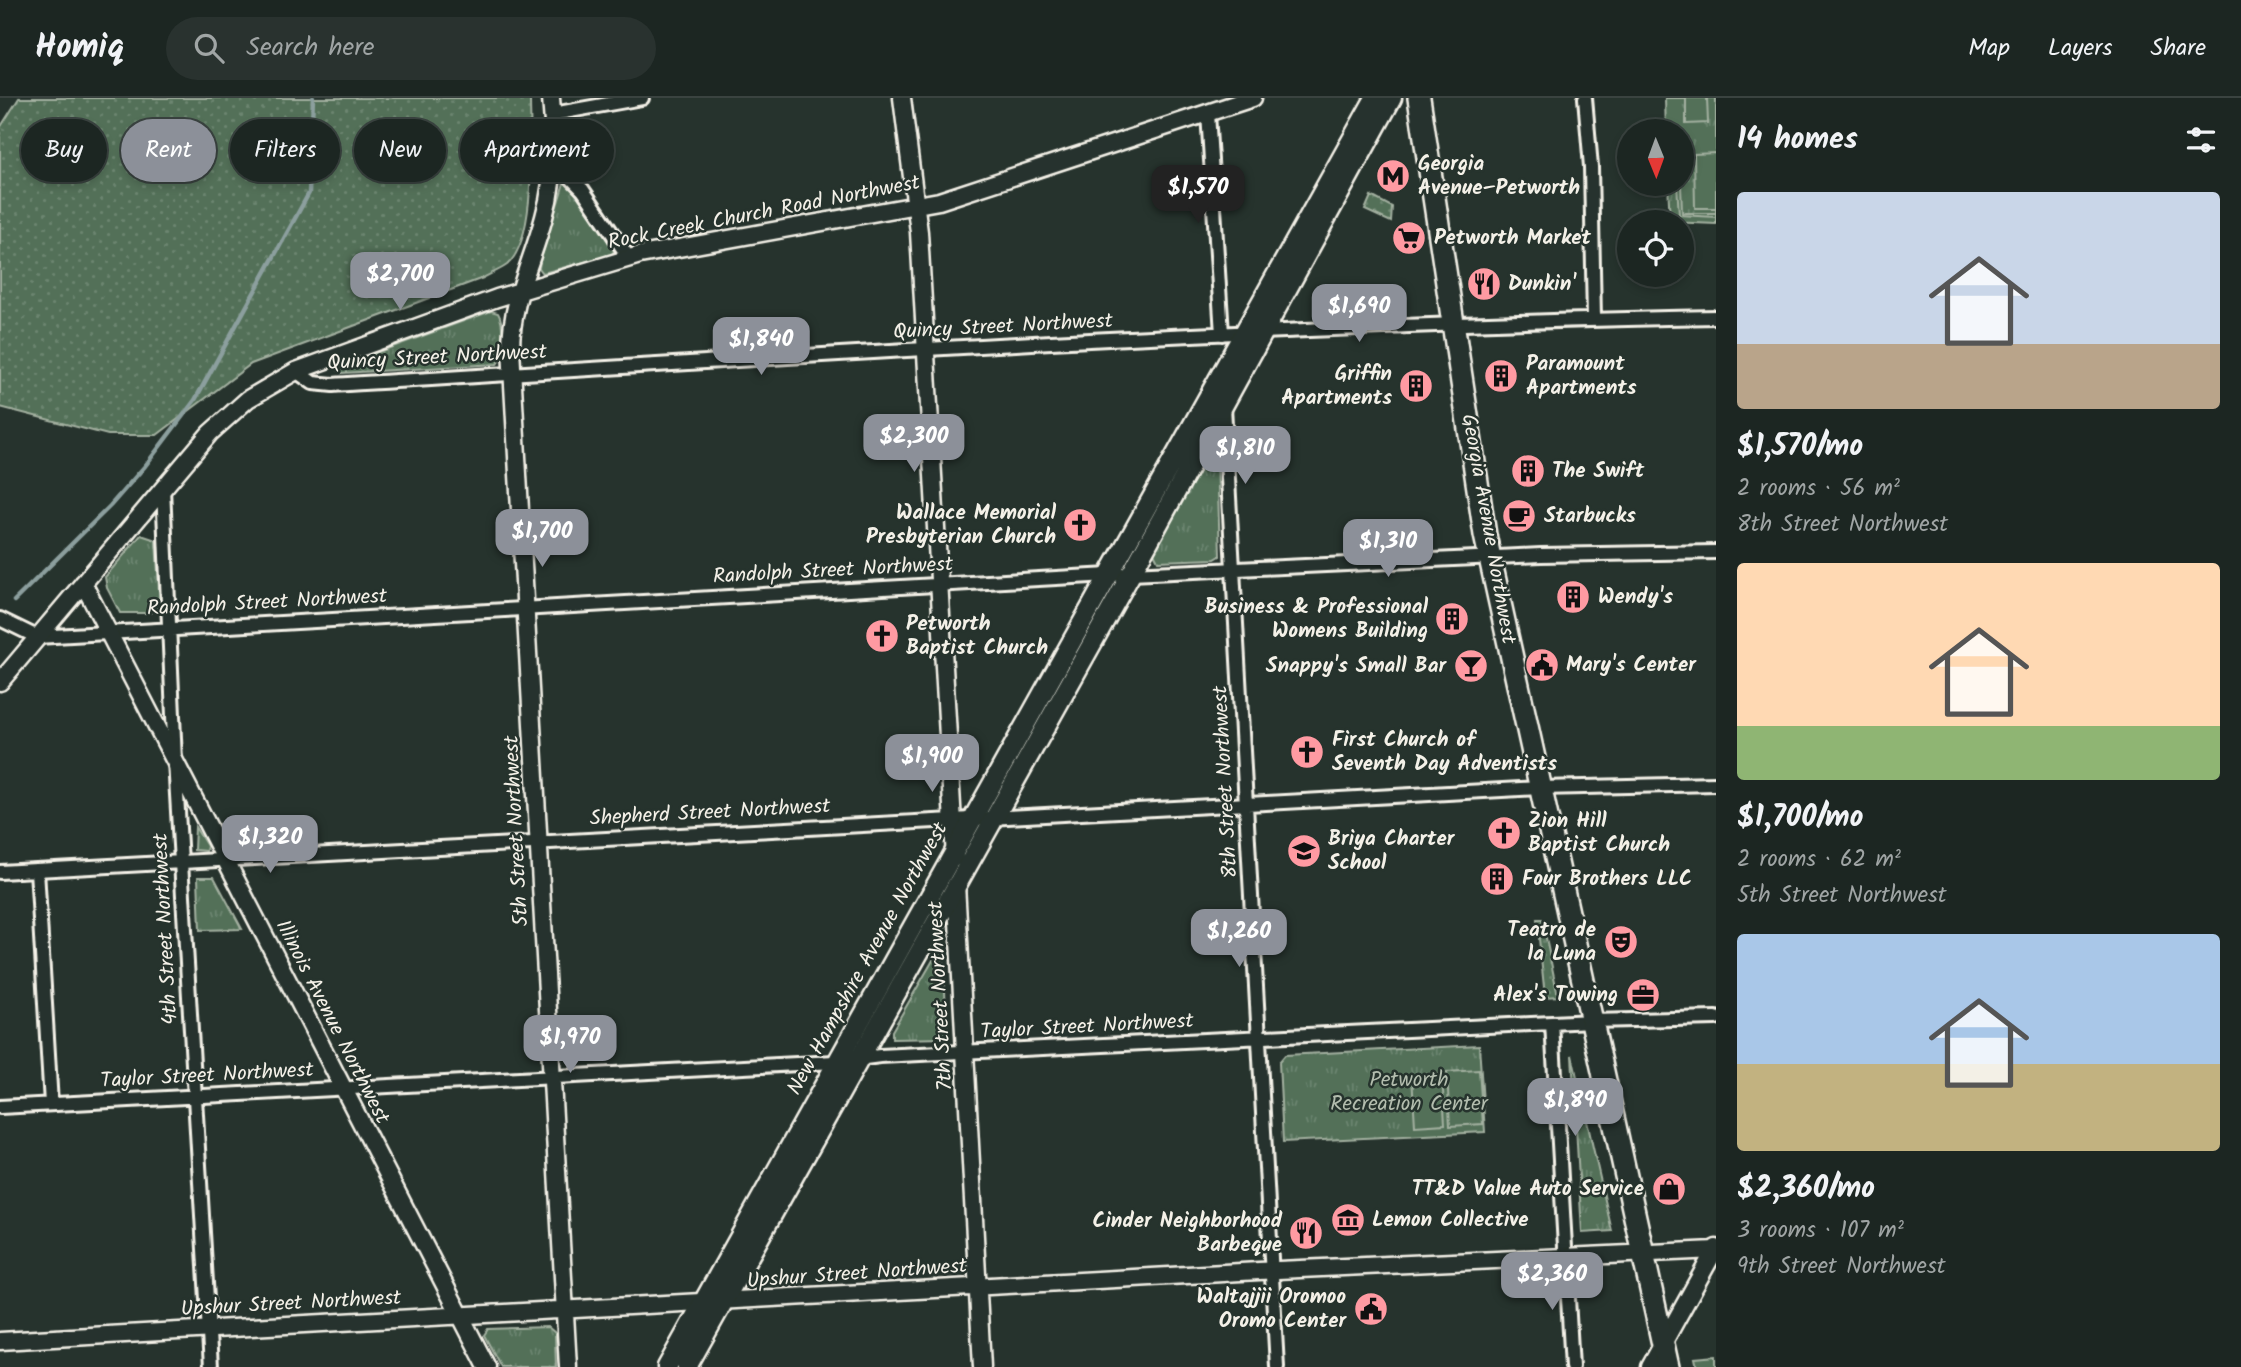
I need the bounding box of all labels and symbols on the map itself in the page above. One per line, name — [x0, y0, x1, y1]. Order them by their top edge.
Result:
north arrow — [1617, 119, 1694, 196]
place label: Georgia Avenue–Petworth — [1418, 148, 1580, 205]
metro station icon: Georgia Avenue–Petworth — [1374, 157, 1412, 195]
street label: Rock Creek Church Road Northwest — [605, 166, 924, 259]
pin: $1,570 — [1141, 166, 1255, 225]
supermarket icon: Petworth Market — [1390, 219, 1428, 257]
place label: Petworth Market — [1434, 222, 1592, 255]
pin: $2,700 — [343, 252, 457, 312]
restaurant icon: Dunkin' — [1465, 265, 1503, 303]
place label: Dunkin' — [1508, 268, 1577, 301]
pin: $1,690 — [1302, 285, 1416, 344]
street label: Quincy Street Northwest — [892, 305, 1114, 349]
pin: $1,840 — [704, 317, 818, 377]
street label: Quincy Street Northwest — [326, 336, 548, 380]
place label: Paramount Apartments — [1526, 348, 1637, 405]
building icon: Paramount Apartments — [1482, 357, 1520, 395]
place label: Griffin Apartments — [1281, 358, 1392, 415]
building icon: Griffin Apartments — [1397, 367, 1435, 405]
street label: Georgia Avenue Northwest — [1452, 411, 1525, 647]
pin: $2,300 — [857, 414, 971, 474]
pin: $1,810 — [1188, 426, 1302, 486]
building icon: The Swift — [1509, 452, 1547, 490]
place label: The Swift — [1552, 455, 1645, 488]
place label: Wallace Memorial Presbyterian Church — [866, 497, 1056, 554]
cafe icon: Starbucks — [1500, 497, 1538, 535]
place label: Starbucks — [1544, 500, 1636, 533]
church icon: Wallace Memorial Presbyterian Church — [1061, 506, 1099, 544]
pin: $1,700 — [485, 510, 599, 569]
pin: $1,310 — [1331, 519, 1445, 579]
street label: Randolph Street Northwest — [712, 548, 955, 594]
building icon: Wendy's — [1554, 578, 1592, 616]
street label: Randolph Street Northwest — [146, 580, 389, 626]
place label: Wendy's — [1598, 581, 1673, 614]
place label: Business & Professional Womens Building — [1205, 591, 1428, 648]
building icon: Business & Professional Womens Building — [1433, 600, 1471, 638]
place label: Petworth Baptist Church — [906, 608, 1048, 665]
church icon: Petworth Baptist Church — [863, 617, 901, 655]
public building icon: Mary's Center — [1523, 646, 1561, 684]
bar icon: Snappy's Small Bar — [1452, 647, 1490, 685]
place label: Mary's Center — [1566, 649, 1697, 682]
place label: Snappy's Small Bar — [1266, 650, 1447, 683]
street label: 8th Street Northwest — [1204, 684, 1248, 879]
place label: First Church of Seventh Day Adventists — [1332, 724, 1557, 781]
church icon: First Church of Seventh Day Adventists — [1288, 733, 1326, 771]
street label: 5th Street Northwest — [495, 734, 538, 927]
pin: $1,900 — [875, 734, 989, 794]
street label: Shepherd Street Northwest — [589, 790, 832, 836]
place label: Zion Hill Baptist Church — [1528, 805, 1670, 862]
church icon: Zion Hill Baptist Church — [1485, 814, 1523, 852]
pin: $1,320 — [213, 816, 327, 875]
street label: New Hampshire Avenue Northwest — [779, 816, 957, 1102]
place label: Briya Charter School — [1328, 823, 1456, 880]
street label: 4th Street Northwest — [144, 832, 187, 1026]
school or university icon: Briya Charter School — [1285, 832, 1323, 870]
building icon: Four Brothers LLC — [1478, 860, 1516, 898]
place label: Four Brothers LLC — [1522, 863, 1692, 896]
street label: 7th Street Northwest — [920, 899, 962, 1092]
pin: $1,260 — [1182, 910, 1296, 969]
street label: Illinois Avenue Northwest — [266, 914, 398, 1131]
place label: Teatro de la Luna — [1507, 914, 1596, 971]
theatre icon: Teatro de la Luna — [1602, 923, 1640, 961]
office icon: Alex's Towing — [1624, 976, 1662, 1014]
place label: Alex's Towing — [1493, 979, 1618, 1012]
street label: Taylor Street Northwest — [980, 1005, 1195, 1049]
pin: $1,970 — [513, 1016, 627, 1075]
street label: Taylor Street Northwest — [100, 1054, 315, 1098]
park label: Petworth Recreation Center — [1330, 1064, 1489, 1121]
pin: $1,890 — [1518, 1079, 1632, 1138]
shop icon: TT&D Value Auto Service — [1650, 1170, 1688, 1208]
place label: TT&D Value Auto Service — [1412, 1173, 1644, 1206]
museum icon: Lemon Collective — [1329, 1201, 1367, 1239]
place label: Lemon Collective — [1372, 1204, 1528, 1237]
place label: Cinder Neighborhood Barbeque — [1092, 1205, 1283, 1262]
restaurant icon: Cinder Neighborhood Barbeque — [1287, 1214, 1325, 1252]
street label: Upshur Street Northwest — [746, 1250, 969, 1298]
pin: $2,360 — [1495, 1252, 1609, 1312]
place label: Waltajjii Oromoo Oromo Center — [1197, 1281, 1347, 1338]
street label: Upshur Street Northwest — [180, 1282, 403, 1326]
public building icon: Waltajjii Oromoo Oromo Center — [1352, 1290, 1390, 1328]

